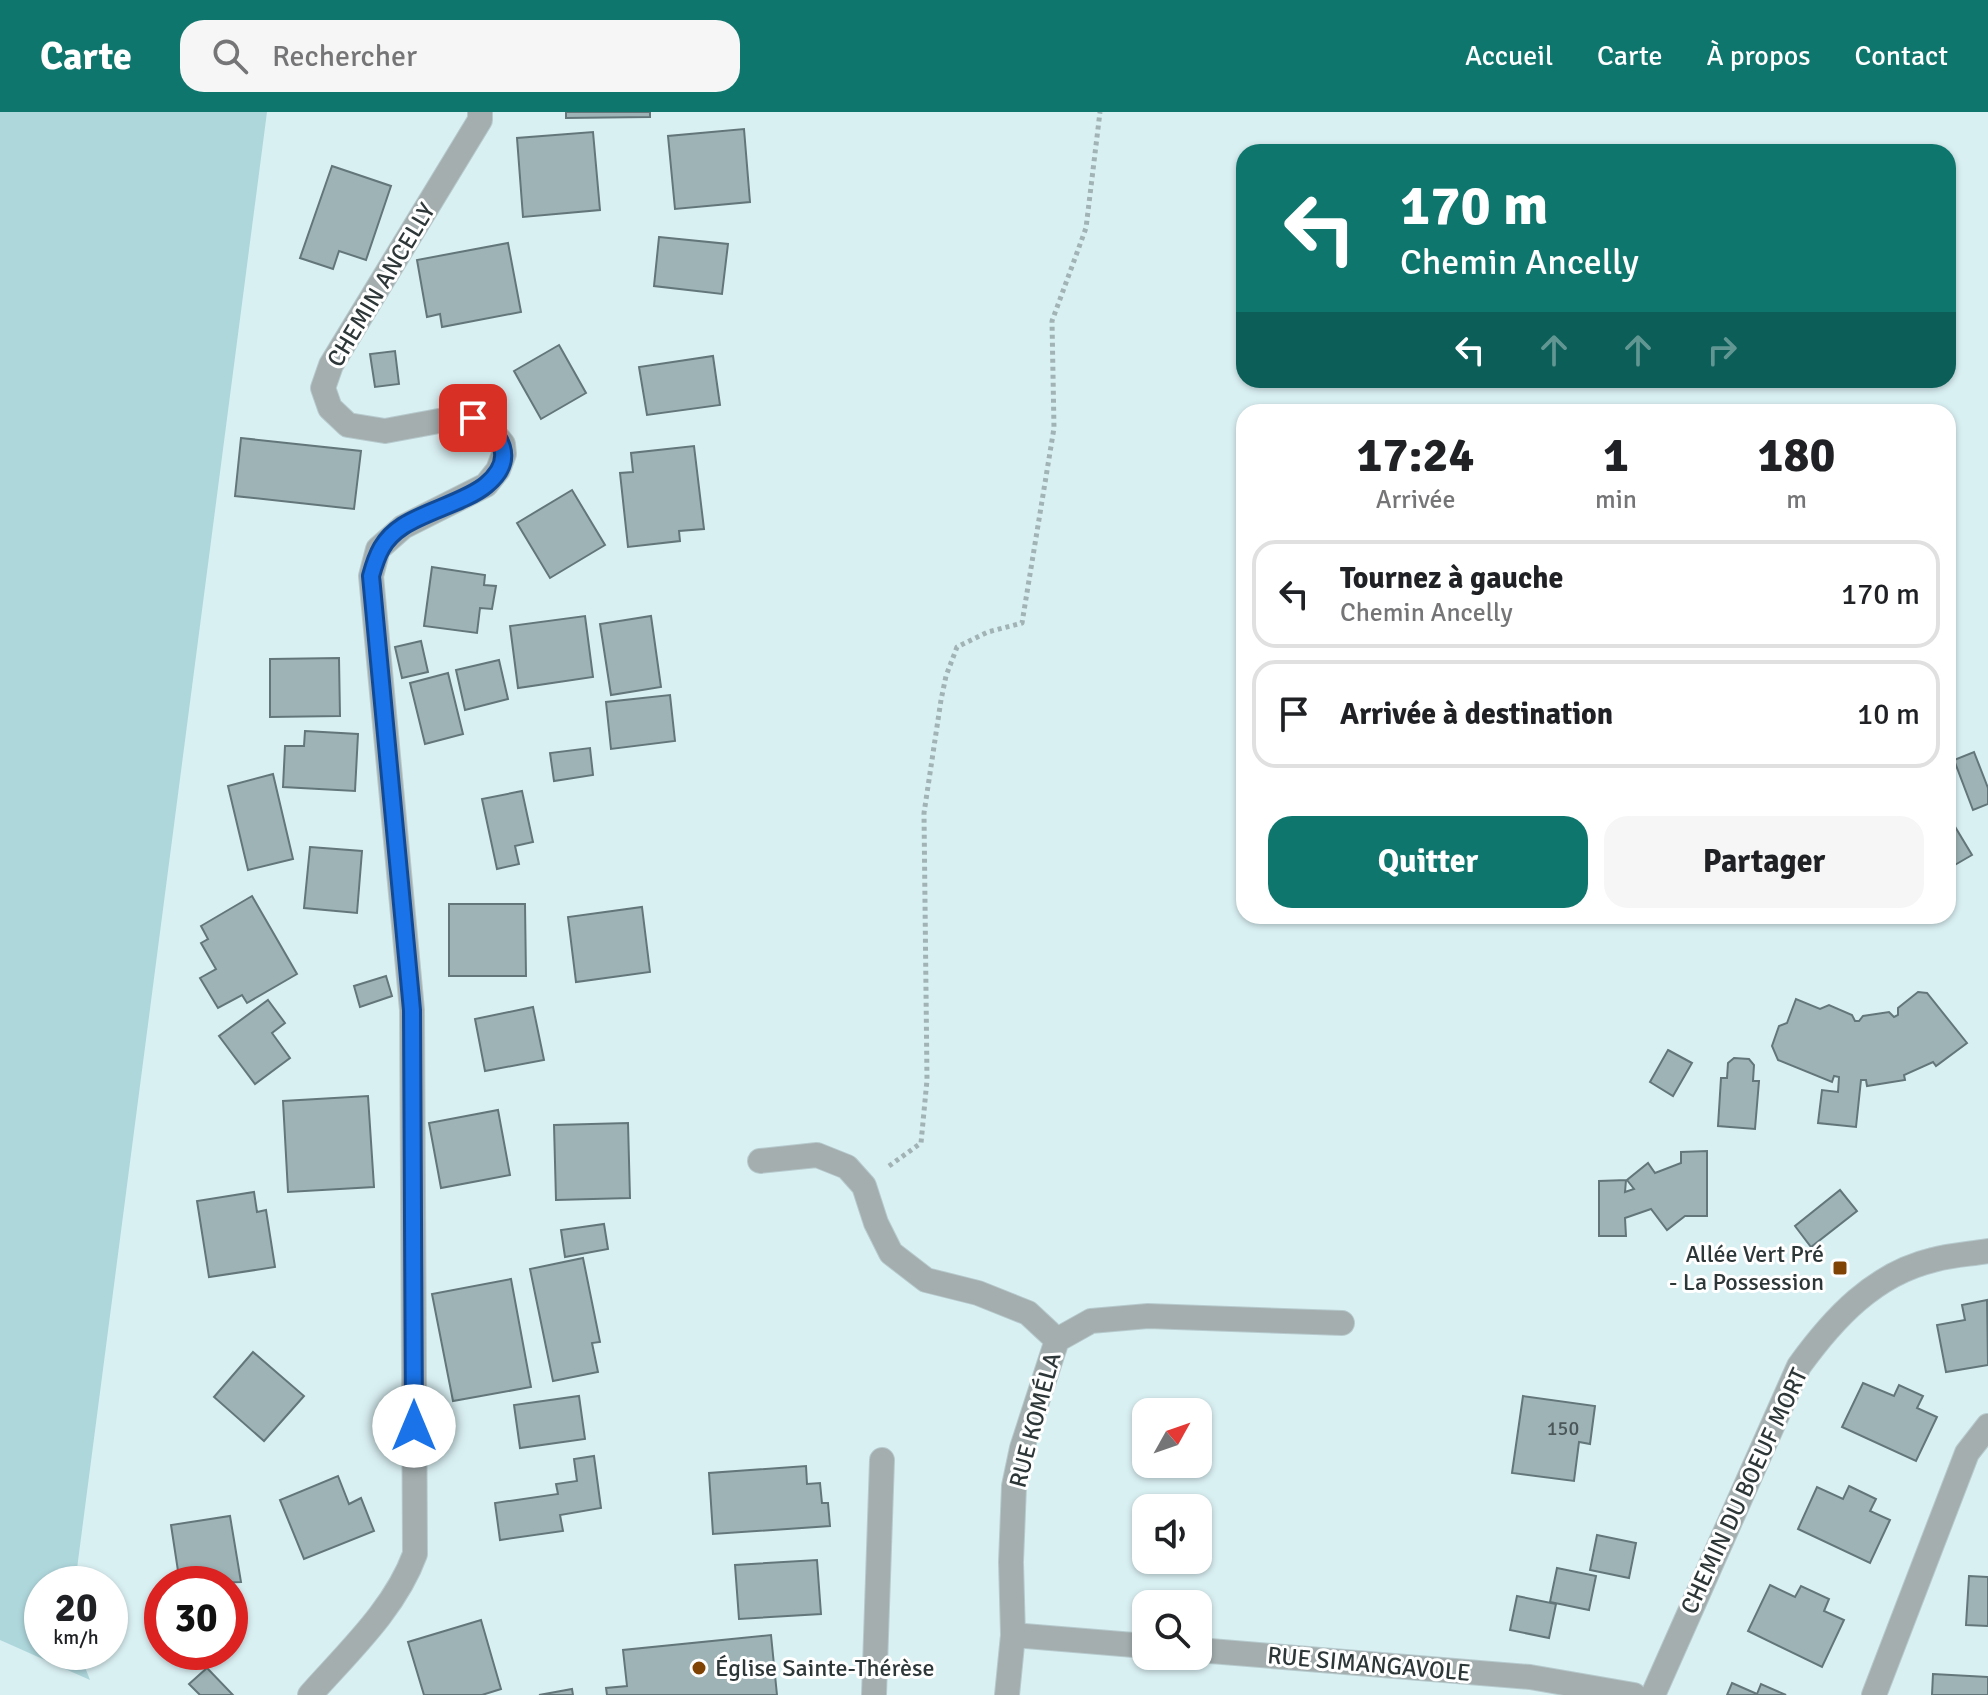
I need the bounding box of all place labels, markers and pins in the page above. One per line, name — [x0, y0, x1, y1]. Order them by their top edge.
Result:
pin — [439, 384, 507, 452]
place label: Allée Vert Pré - La Possession — [1669, 1239, 1824, 1297]
marker: Allée Vert Pré - La Possession — [1831, 1259, 1849, 1277]
place label: Église Sainte-Thérèse — [715, 1653, 934, 1683]
marker: Église Sainte-Thérèse — [690, 1659, 708, 1677]

